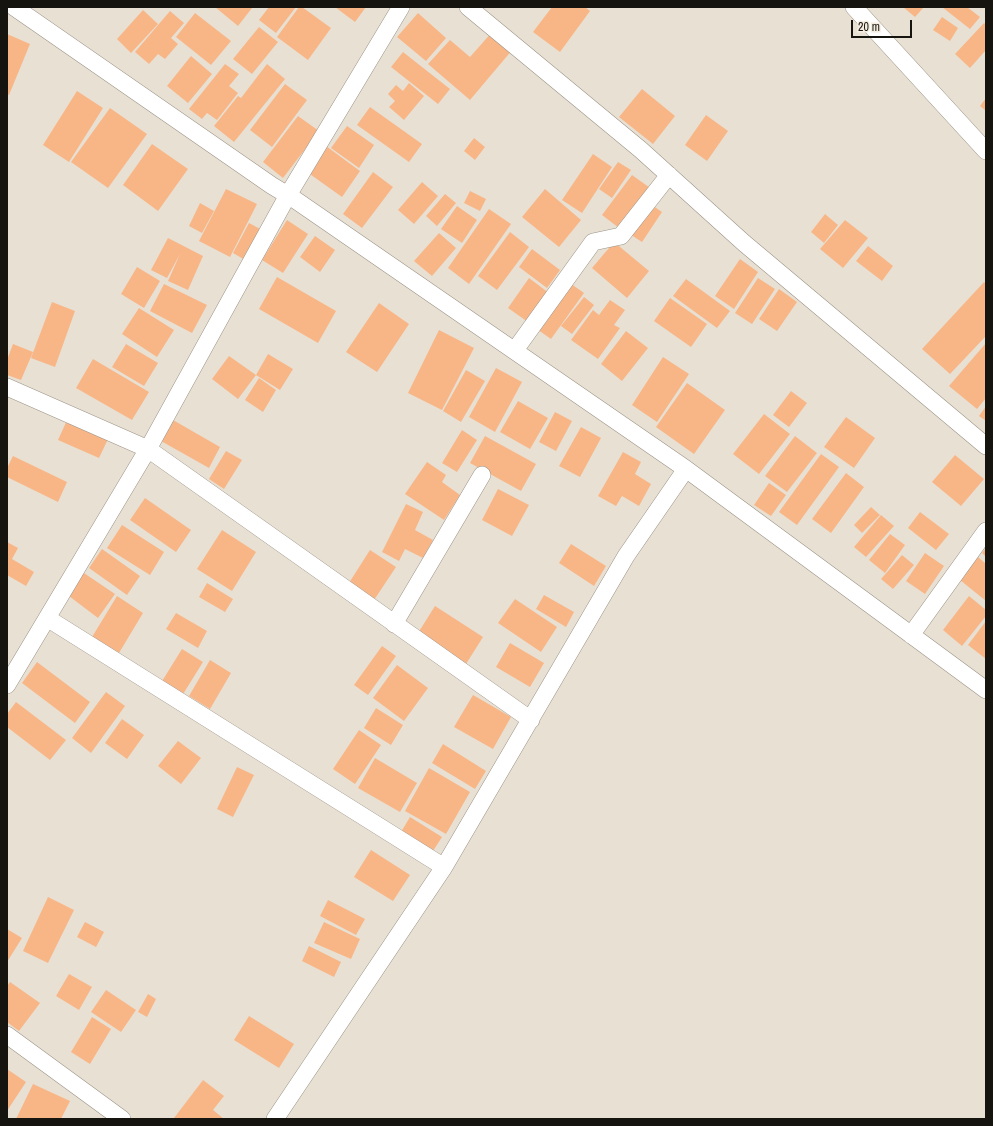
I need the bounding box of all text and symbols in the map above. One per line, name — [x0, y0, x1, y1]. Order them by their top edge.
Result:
scale bar — [853, 12, 914, 38]
text: 20 m — [858, 19, 880, 35]

